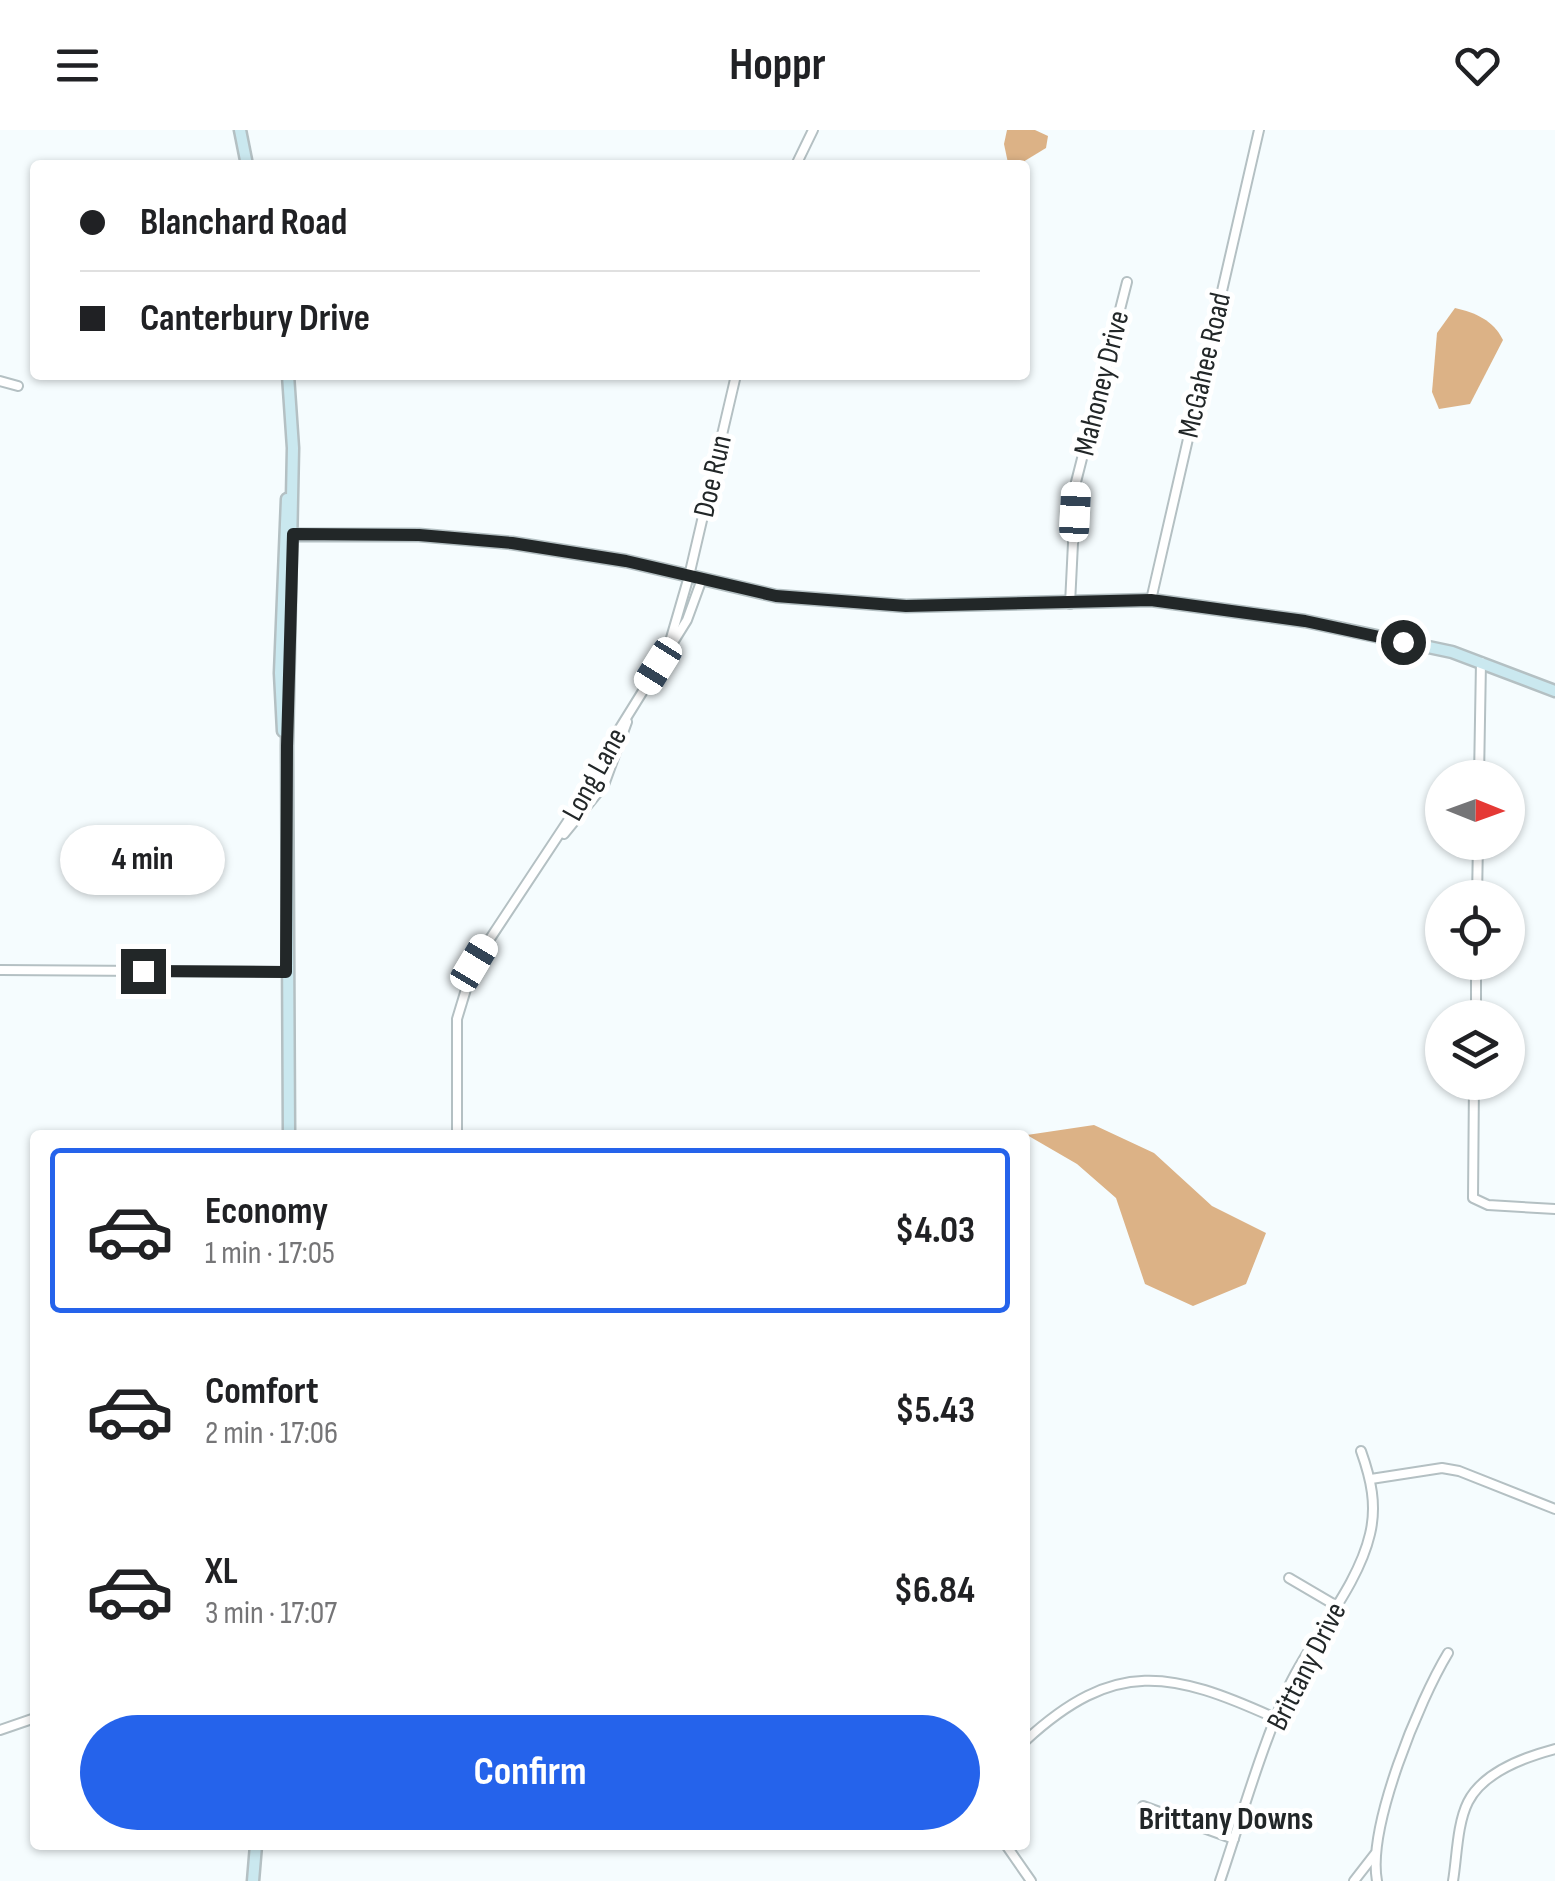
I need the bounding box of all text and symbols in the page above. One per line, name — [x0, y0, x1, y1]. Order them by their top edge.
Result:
icon: menu — [50, 38, 105, 93]
text: Hoppr — [729, 38, 826, 93]
icon: heart — [1450, 38, 1505, 93]
text: Blanchard Road — [140, 200, 347, 245]
street label: McGahee Road — [1171, 289, 1239, 441]
text: Canterbury Drive — [140, 296, 370, 341]
street label: Mahoney Drive — [1067, 307, 1137, 459]
street label: Doe Run — [686, 432, 740, 521]
car — [1058, 481, 1092, 543]
route start — [1381, 620, 1426, 665]
car — [629, 633, 687, 699]
street label: Long Lane — [555, 722, 635, 827]
north arrow — [1425, 760, 1525, 860]
map controls — [1425, 760, 1525, 1100]
callout: 4 min — [61, 826, 226, 896]
text: 4 min — [112, 840, 173, 879]
button: locate — [1425, 880, 1525, 980]
car — [446, 930, 502, 996]
route end — [121, 949, 166, 994]
button: layers — [1425, 1000, 1525, 1100]
icon: car — [85, 1186, 175, 1276]
text: Economy — [205, 1189, 328, 1234]
text: $4.03 — [895, 1208, 975, 1253]
text: 1 min · 17:05 — [205, 1234, 335, 1273]
icon: car — [85, 1366, 175, 1456]
text: Comfort — [205, 1369, 319, 1414]
text: $5.43 — [895, 1388, 975, 1433]
text: 2 min · 17:06 — [205, 1414, 338, 1453]
icon: car — [85, 1546, 175, 1636]
text: XL — [205, 1549, 238, 1594]
text: $6.84 — [894, 1568, 975, 1613]
text: 3 min · 17:07 — [205, 1594, 337, 1633]
street label: Brittany Drive — [1259, 1596, 1354, 1736]
button: Confirm — [80, 1715, 980, 1830]
district label: Brittany Downs — [1139, 1800, 1313, 1839]

